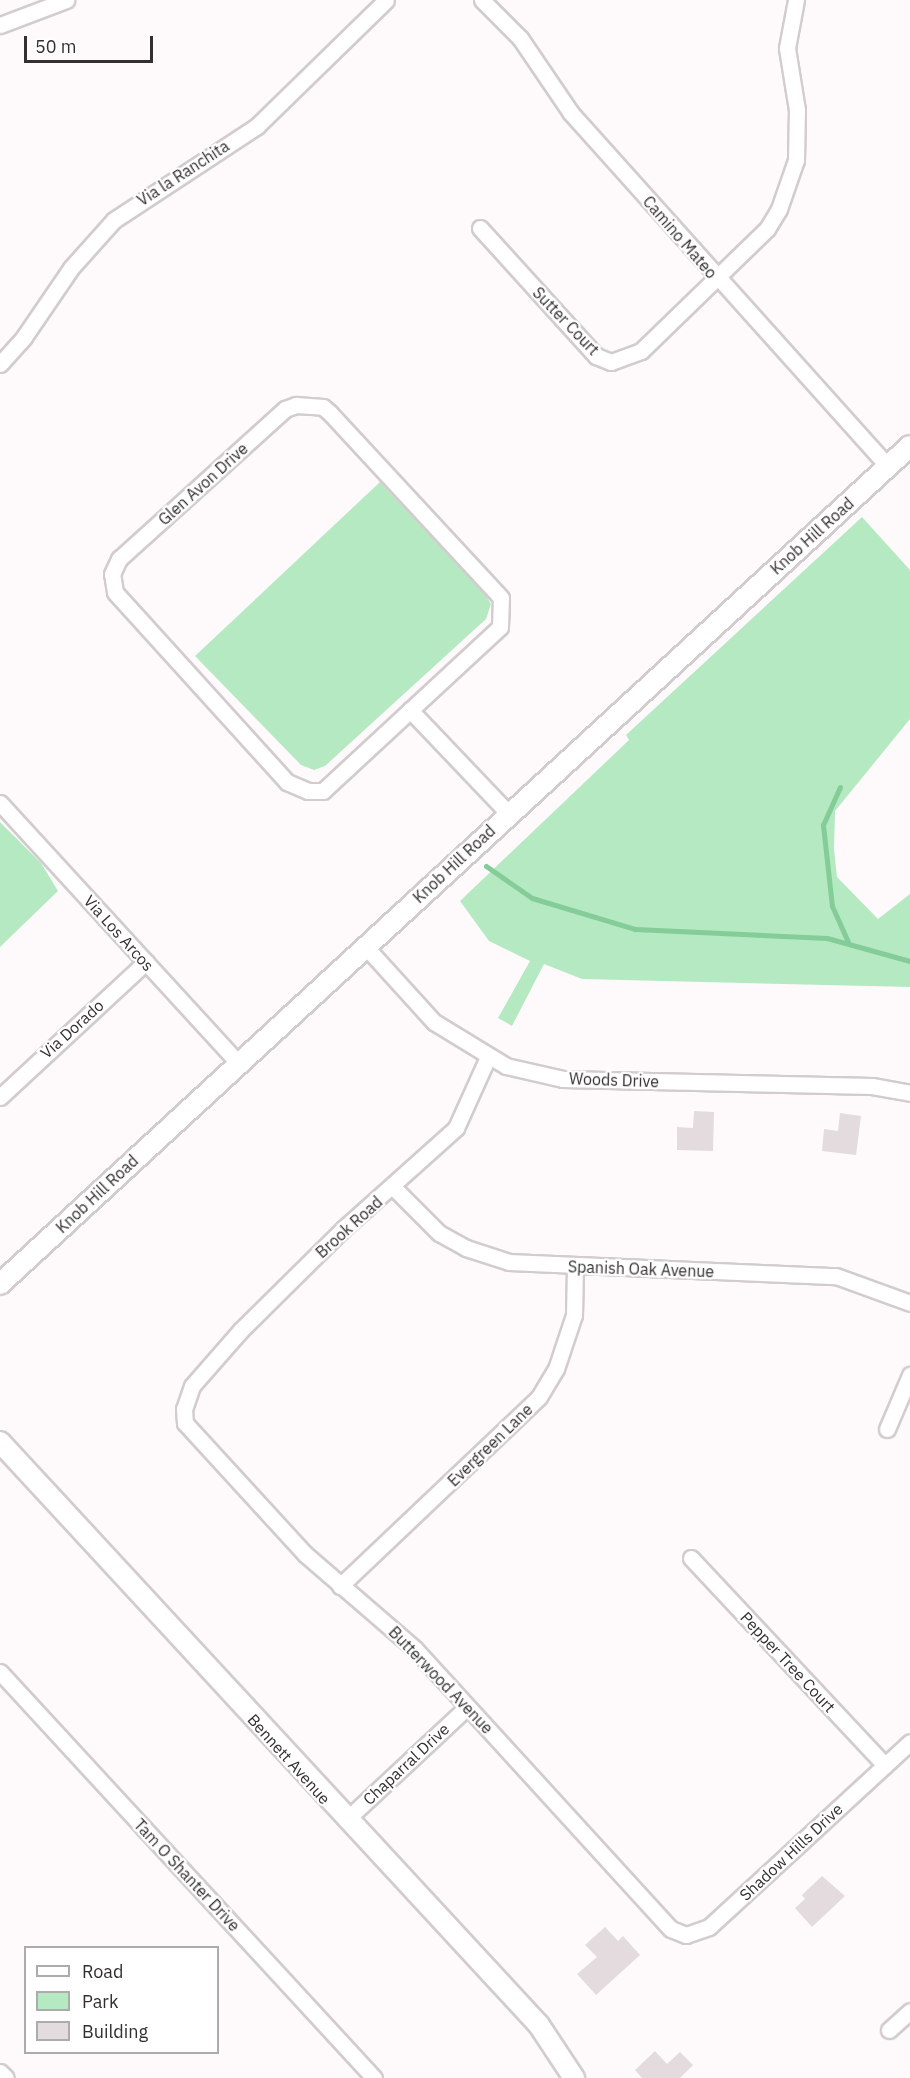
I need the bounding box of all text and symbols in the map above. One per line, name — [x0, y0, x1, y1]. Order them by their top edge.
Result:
scale bar — [27, 24, 156, 62]
text: 50 m — [35, 35, 77, 58]
street label: Via la Ranchita — [133, 136, 233, 210]
street label: Camino Mateo — [639, 192, 721, 282]
street label: Sutter Court — [529, 283, 603, 359]
street label: Glen Avon Drive — [154, 439, 252, 529]
street label: Knob Hill Road — [766, 494, 858, 578]
street label: Knob Hill Road — [409, 821, 499, 907]
street label: Via Los Arcos — [80, 891, 158, 975]
street label: Via Dorado — [36, 996, 108, 1062]
street label: Woods Drive — [569, 1069, 659, 1091]
street label: Knob Hill Road — [52, 1151, 142, 1237]
street label: Brook Road — [312, 1192, 386, 1262]
street label: Spanish Oak Avenue — [568, 1257, 714, 1281]
street label: Evergreen Lane — [444, 1400, 536, 1490]
street label: Pepper Tree Court — [737, 1608, 839, 1716]
street label: Butterwood Avenue — [385, 1622, 497, 1738]
street label: Bennett Avenue — [244, 1710, 334, 1808]
street label: Chaparral Drive — [359, 1719, 453, 1809]
street label: Shadow Hills Drive — [736, 1799, 846, 1905]
street label: Tam O Shanter Drive — [130, 1815, 244, 1935]
legend — [24, 1946, 219, 2054]
text: Road — [82, 1960, 123, 1983]
text: Park — [82, 1990, 118, 2013]
text: Building — [82, 2020, 148, 2043]

